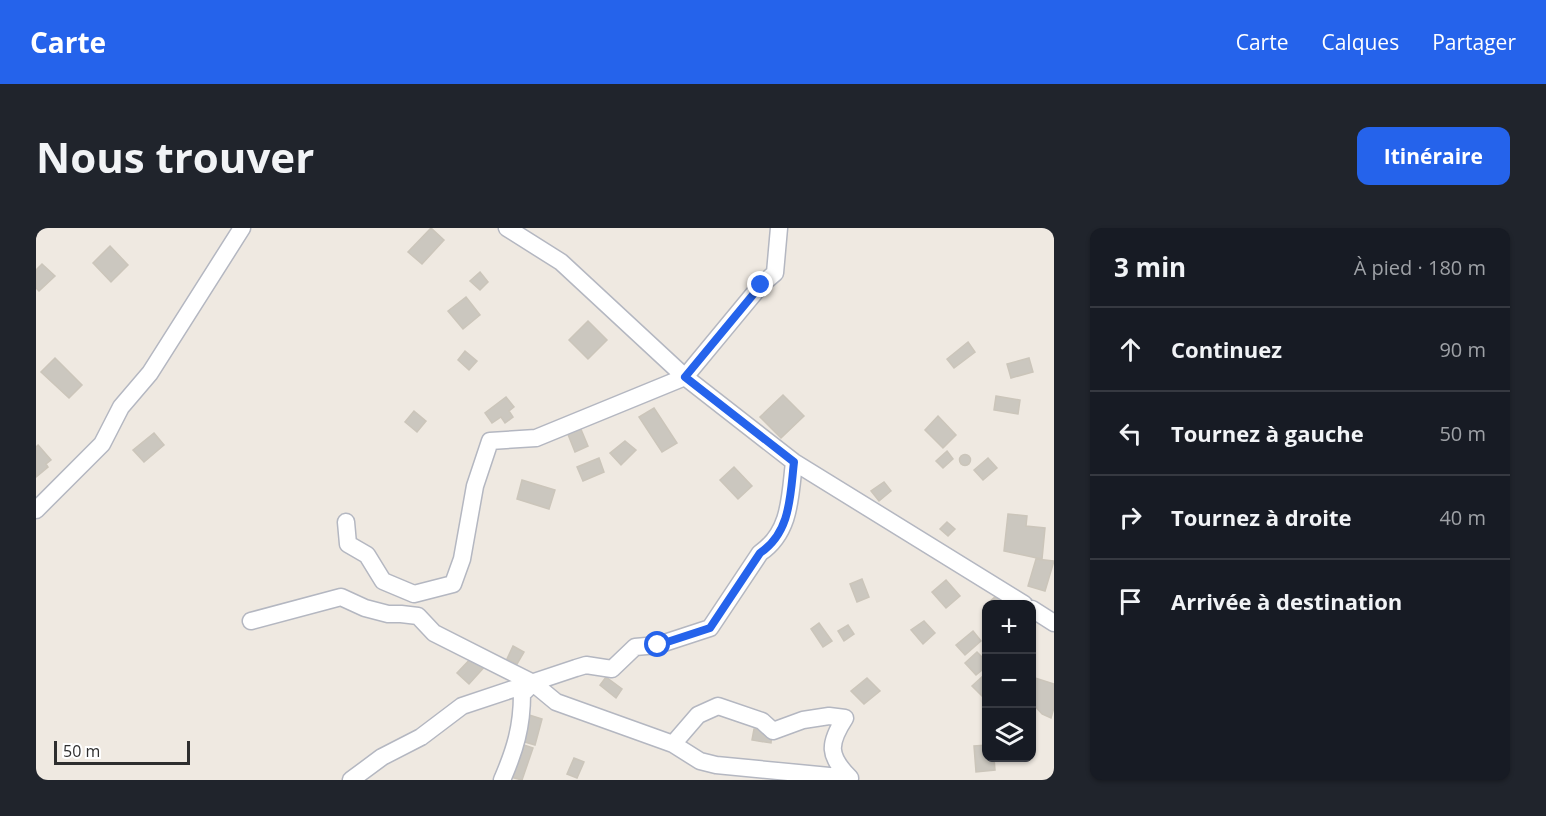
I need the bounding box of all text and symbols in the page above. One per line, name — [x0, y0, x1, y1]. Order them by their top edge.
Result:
text: Carte — [30, 23, 106, 61]
text: Carte — [1236, 28, 1288, 56]
text: Calques — [1321, 28, 1399, 56]
text: Partager — [1432, 28, 1516, 56]
button: Itinéraire — [1357, 127, 1510, 185]
text: Nous trouver — [36, 128, 314, 185]
text: 3 min — [1114, 249, 1186, 285]
text: À pied · 180 m — [1354, 254, 1486, 281]
route end — [747, 271, 773, 297]
icon: ahead — [1114, 333, 1147, 366]
text: Continuez — [1171, 334, 1282, 364]
text: 90 m — [1439, 336, 1486, 363]
icon: left — [1114, 417, 1147, 450]
text: Tournez à gauche — [1171, 418, 1364, 448]
text: 50 m — [1439, 420, 1486, 447]
icon: right — [1114, 501, 1147, 534]
text: Tournez à droite — [1171, 502, 1352, 532]
text: 40 m — [1439, 504, 1486, 531]
icon: arrive — [1114, 585, 1147, 618]
text: Arrivée à destination — [1171, 586, 1402, 616]
map controls — [982, 600, 1036, 762]
button: + — [982, 600, 1036, 654]
route start — [644, 631, 670, 657]
button: − — [982, 654, 1036, 708]
button: layers — [982, 708, 1036, 762]
scale bar — [54, 738, 190, 766]
text: 50 m — [63, 740, 100, 762]

